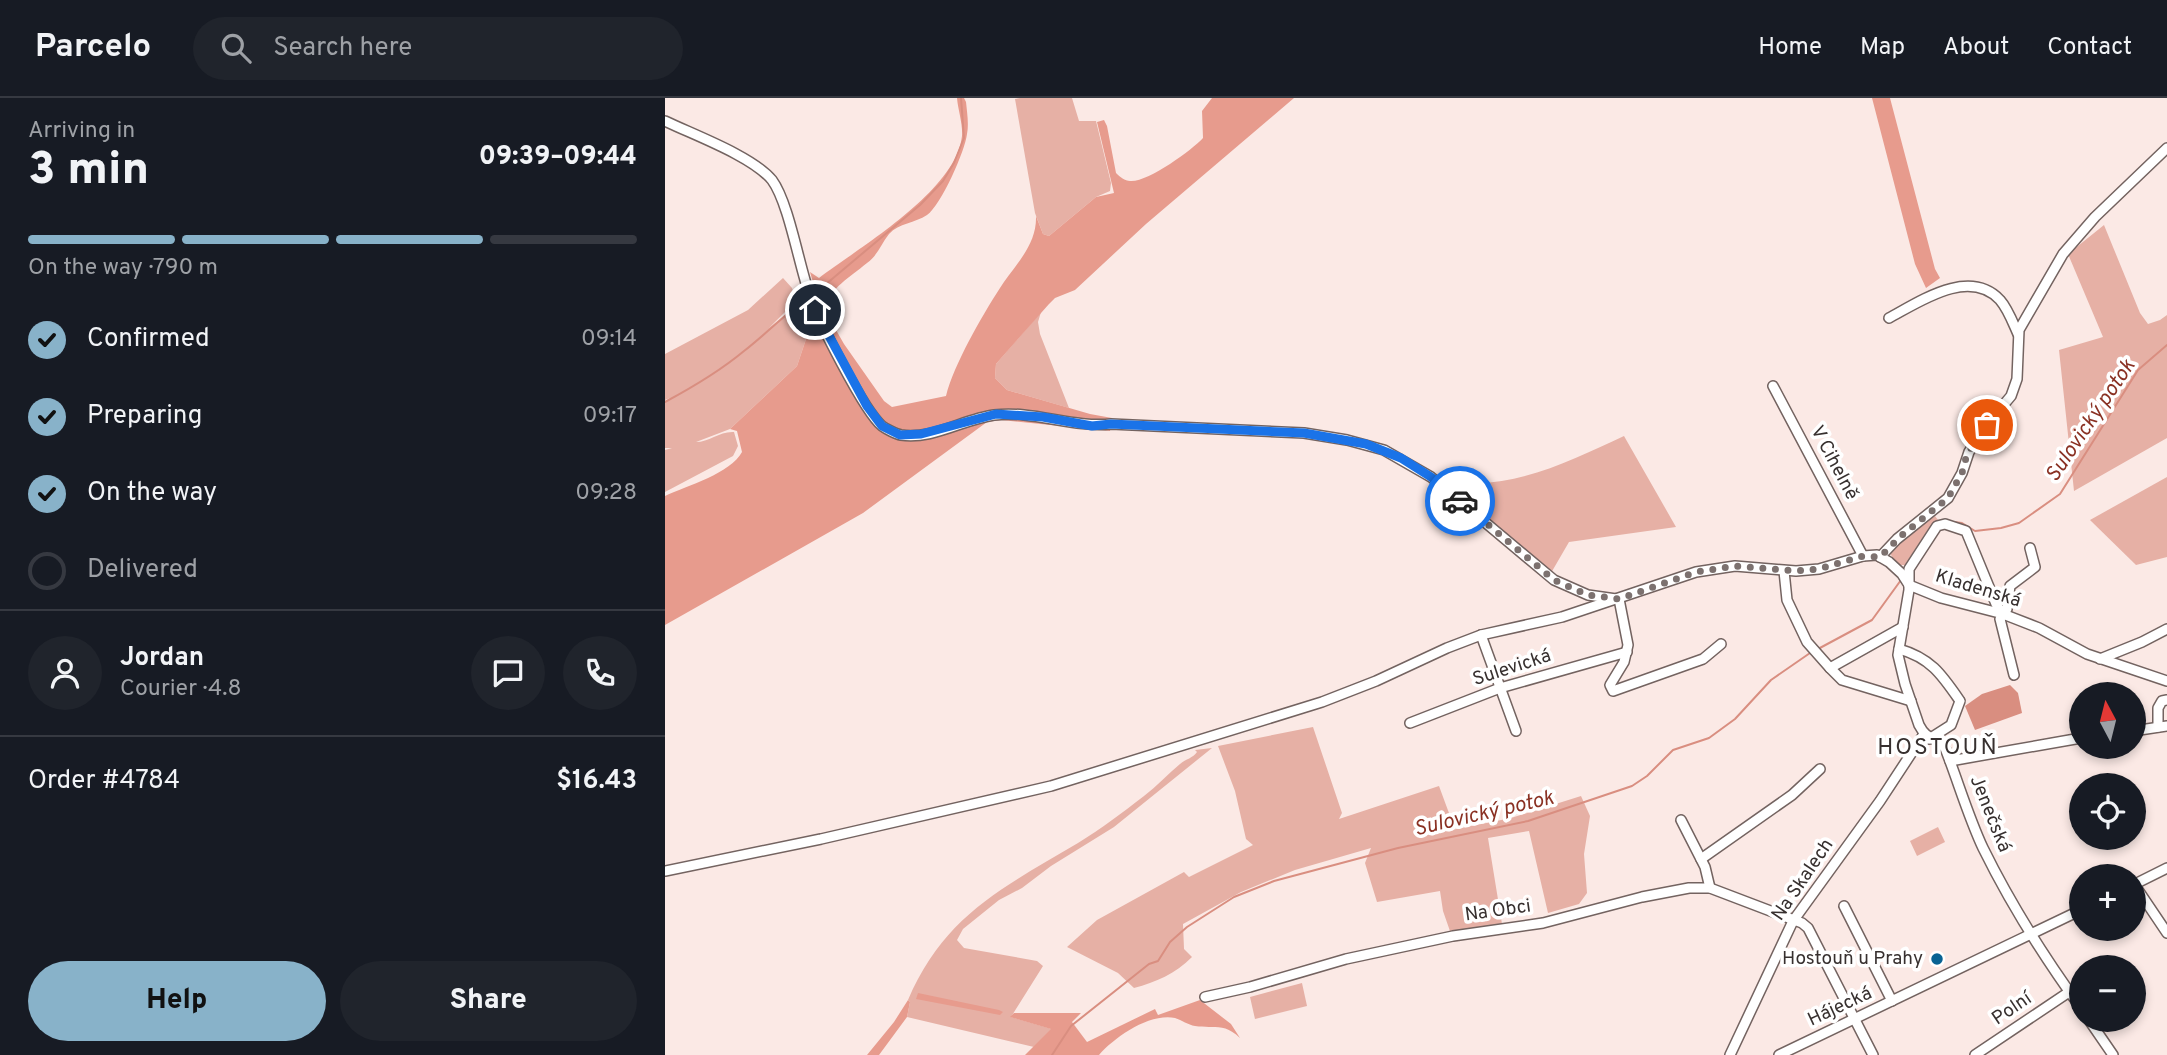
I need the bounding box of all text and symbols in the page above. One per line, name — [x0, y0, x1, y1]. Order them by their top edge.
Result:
search box — [193, 17, 683, 80]
text: Parcelo — [35, 27, 151, 69]
icon: search — [217, 29, 255, 67]
text: Search here — [273, 32, 412, 65]
text: Home — [1758, 33, 1822, 63]
text: Map — [1860, 33, 1905, 63]
text: About — [1943, 33, 2009, 63]
text: Contact — [2047, 33, 2132, 63]
text: Arriving in — [28, 117, 135, 146]
text: 09:39–09:44 — [479, 141, 637, 174]
text: 3 min — [28, 142, 149, 201]
text: On the way · 790 m — [28, 254, 218, 283]
pin — [785, 280, 845, 340]
icon: home — [796, 291, 834, 329]
icon: check — [28, 321, 66, 359]
text: Confirmed — [87, 323, 210, 356]
text: 09:14 — [581, 325, 637, 354]
water label: Sulovický potok — [2040, 354, 2142, 488]
pin — [1957, 395, 2017, 455]
icon: check — [28, 398, 66, 436]
text: Preparing — [87, 400, 202, 433]
text: 09:17 — [583, 402, 637, 431]
icon: bag — [1968, 406, 2006, 444]
street label: V Cihelně — [1804, 422, 1864, 504]
courier — [1425, 466, 1495, 536]
icon: check — [28, 475, 66, 513]
text: On the way — [87, 477, 217, 510]
text: 09:28 — [575, 479, 637, 508]
icon: car — [1441, 482, 1479, 520]
text: Delivered — [87, 554, 198, 587]
street label: Kladenská — [1932, 565, 2024, 613]
button: person — [28, 636, 102, 710]
button: chat — [471, 636, 545, 710]
button: phone — [563, 636, 637, 710]
text: Jordan — [120, 642, 204, 675]
street label: Sulevická — [1470, 644, 1554, 692]
text: Courier · 4.8 — [120, 675, 241, 704]
north arrow — [2069, 682, 2145, 760]
map controls — [2069, 682, 2146, 1032]
district label: HOSTOUŇ — [1877, 733, 1999, 763]
text: Order #4784 — [28, 765, 180, 798]
text: $16.43 — [556, 765, 637, 798]
street label: Jenečská — [1964, 772, 2016, 856]
button: locate — [2069, 773, 2146, 850]
water label: Sulovický potok — [1412, 785, 1557, 843]
street label: Na Skalech — [1767, 834, 1839, 926]
button: + — [2069, 864, 2146, 941]
street label: Na Obci — [1463, 894, 1533, 928]
place label: Hostouň u Prahy — [1782, 947, 1923, 971]
marker: Hostouň u Prahy — [1929, 951, 1945, 967]
button: − — [2069, 955, 2146, 1032]
button: Help — [28, 961, 326, 1041]
button: Share — [340, 961, 637, 1041]
street label: Hájecká — [1804, 982, 1876, 1032]
street label: Polní — [1987, 986, 2038, 1031]

